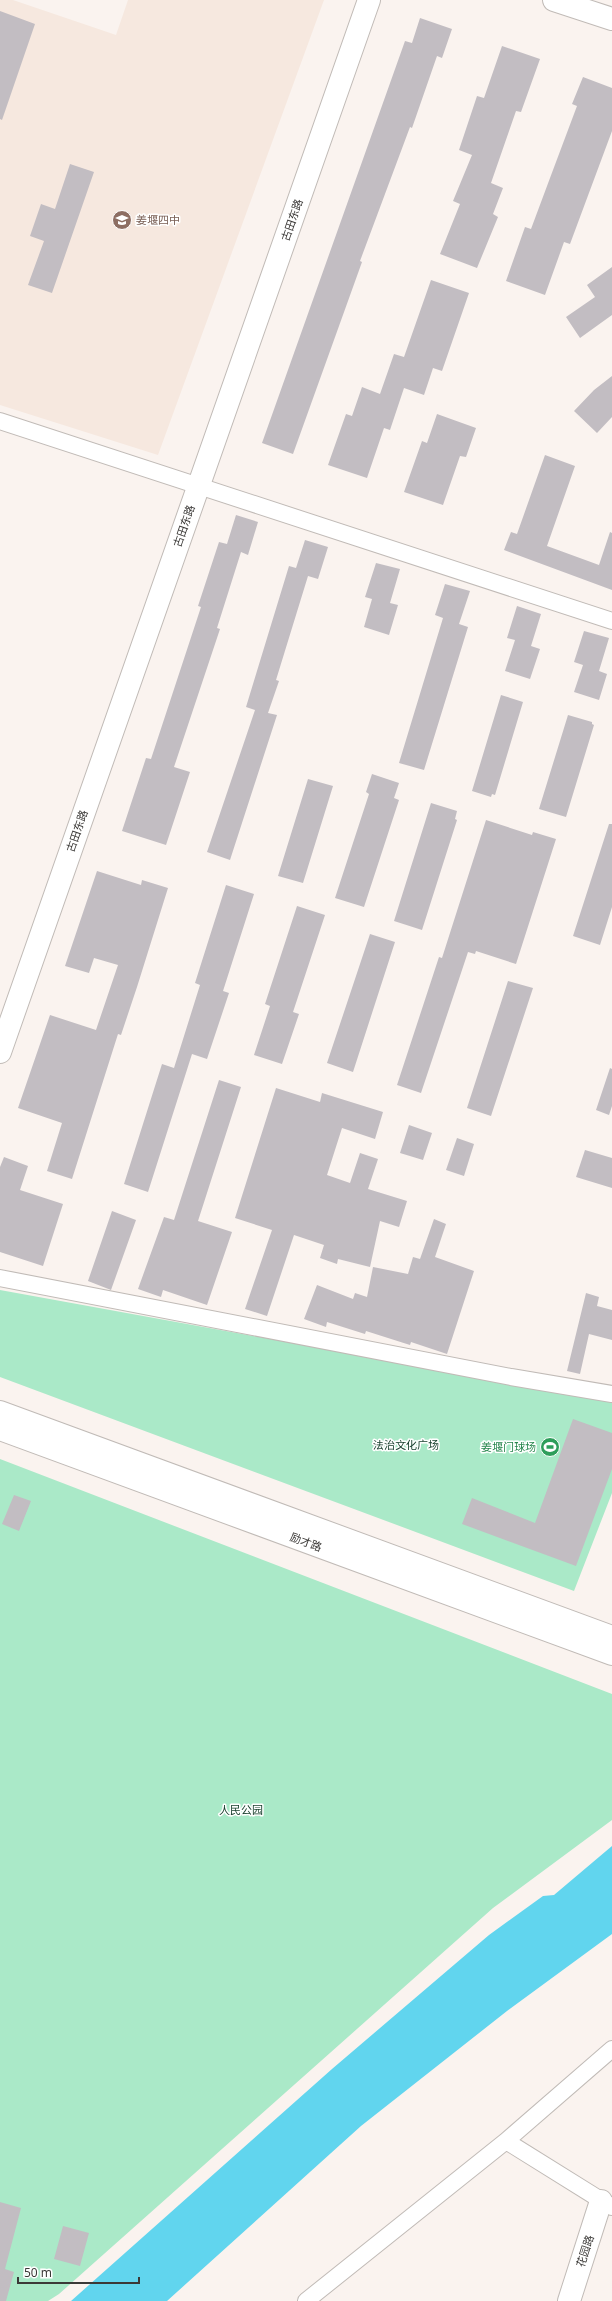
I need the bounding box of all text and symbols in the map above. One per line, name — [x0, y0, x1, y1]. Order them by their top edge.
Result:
street label: 古田东路 — [277, 197, 306, 243]
school or university icon: 姜堰四中 — [111, 209, 133, 231]
place label: 姜堰四中 — [136, 212, 180, 227]
street label: 古田东路 — [169, 503, 198, 549]
street label: 古田东路 — [62, 808, 91, 854]
sports icon: 姜堰门球场 — [539, 1436, 561, 1458]
park label: 法治文化广场 — [373, 1437, 439, 1452]
place label: 姜堰门球场 — [481, 1439, 536, 1454]
street label: 励才路 — [288, 1529, 324, 1554]
park label: 人民公园 — [219, 1802, 263, 1817]
street label: 花园路 — [572, 2233, 597, 2269]
scale bar — [18, 2259, 139, 2285]
text: 50 m — [24, 2264, 52, 2281]

